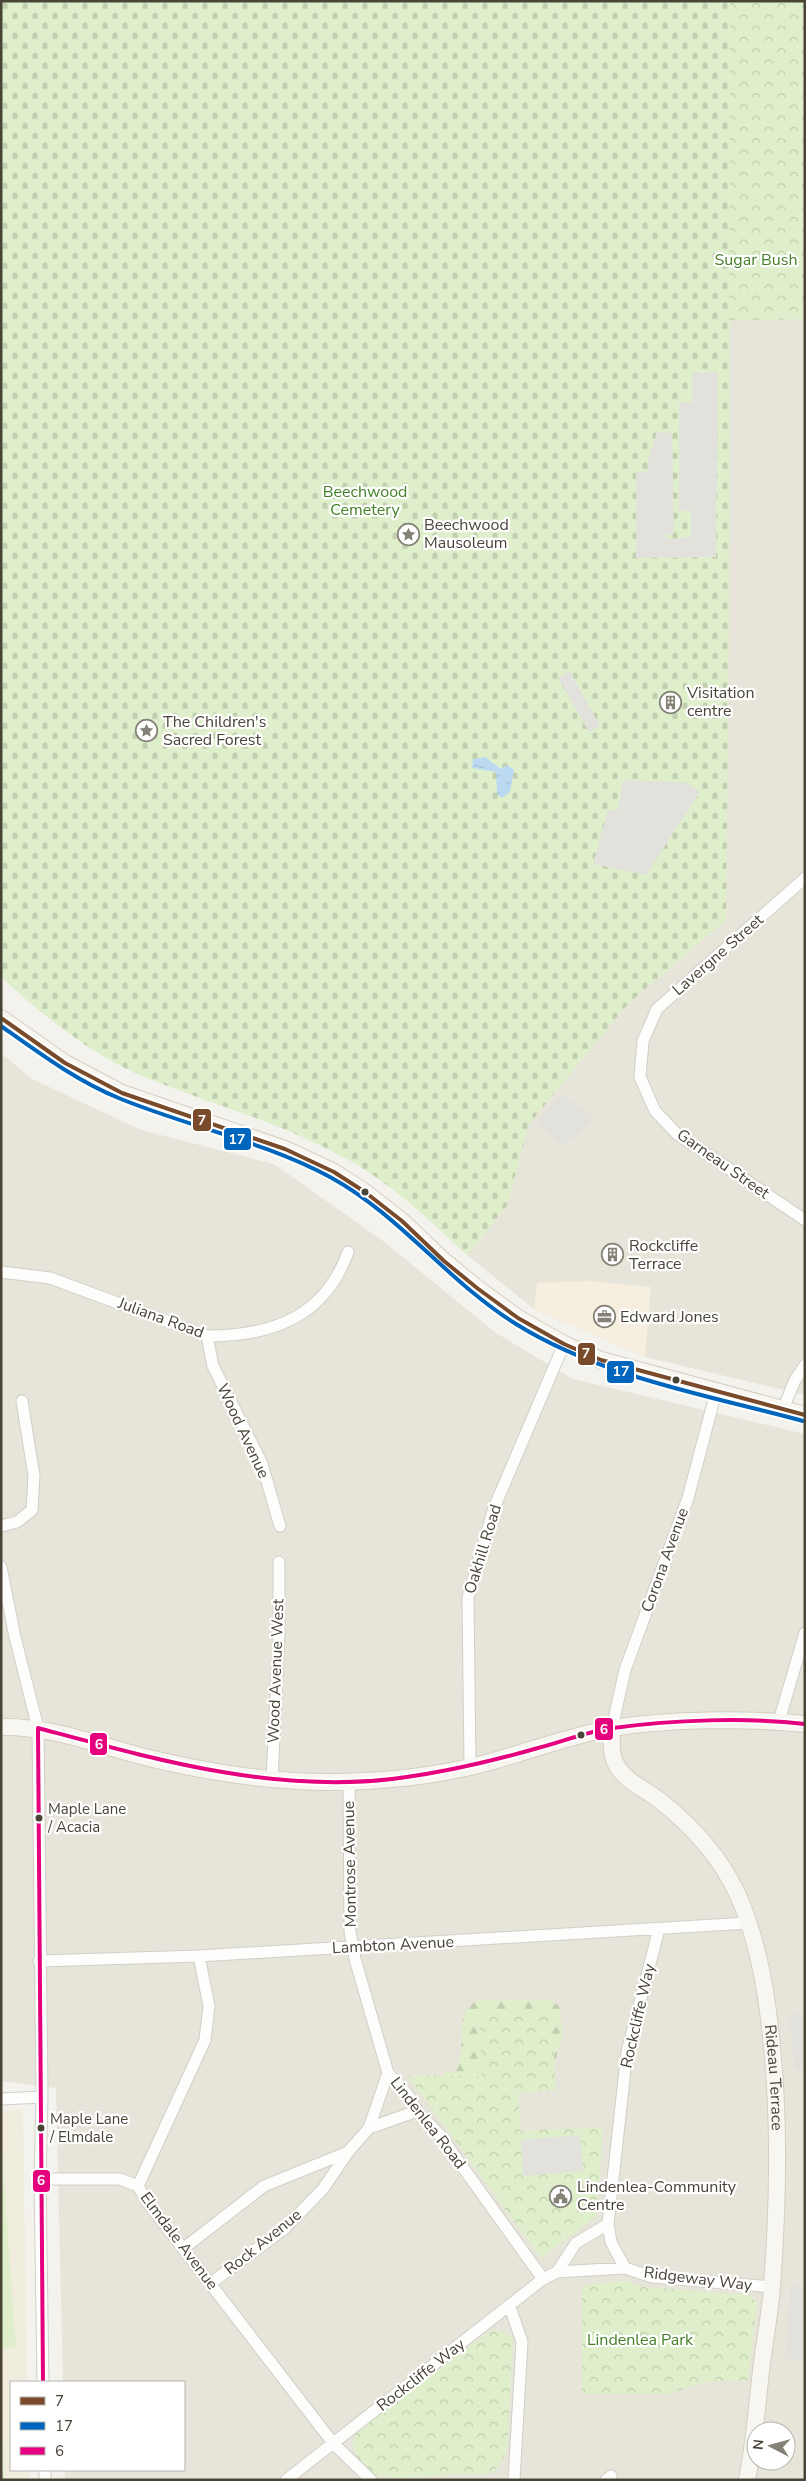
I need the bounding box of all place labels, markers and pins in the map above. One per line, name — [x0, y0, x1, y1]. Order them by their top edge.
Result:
place label: Beechwood Mausoleum — [424, 514, 509, 554]
place icon: Beechwood Mausoleum — [396, 522, 420, 546]
place label: Visitation centre — [686, 682, 755, 722]
building icon: Visitation centre — [659, 690, 683, 714]
place label: The Children's Sacred Forest — [163, 711, 266, 751]
place icon: The Children's Sacred Forest — [135, 719, 159, 743]
unlabelled marker — [360, 1187, 370, 1197]
place label: Rockcliffe Terrace — [629, 1235, 698, 1275]
building icon: Rockcliffe Terrace — [601, 1243, 625, 1267]
office icon: Edward Jones — [592, 1305, 616, 1329]
place label: Edward Jones — [620, 1306, 719, 1328]
unlabelled marker — [671, 1375, 681, 1385]
unlabelled marker — [576, 1730, 586, 1740]
place label: Maple Lane / Acacia — [47, 1799, 126, 1837]
marker: Maple Lane / Acacia — [34, 1813, 44, 1823]
place label: Maple Lane / Elmdale — [49, 2109, 128, 2147]
marker: Maple Lane / Elmdale — [36, 2123, 46, 2133]
place label: Lindenlea-Community Centre — [577, 2176, 737, 2216]
public building icon: Lindenlea-Community Centre — [549, 2184, 573, 2208]

